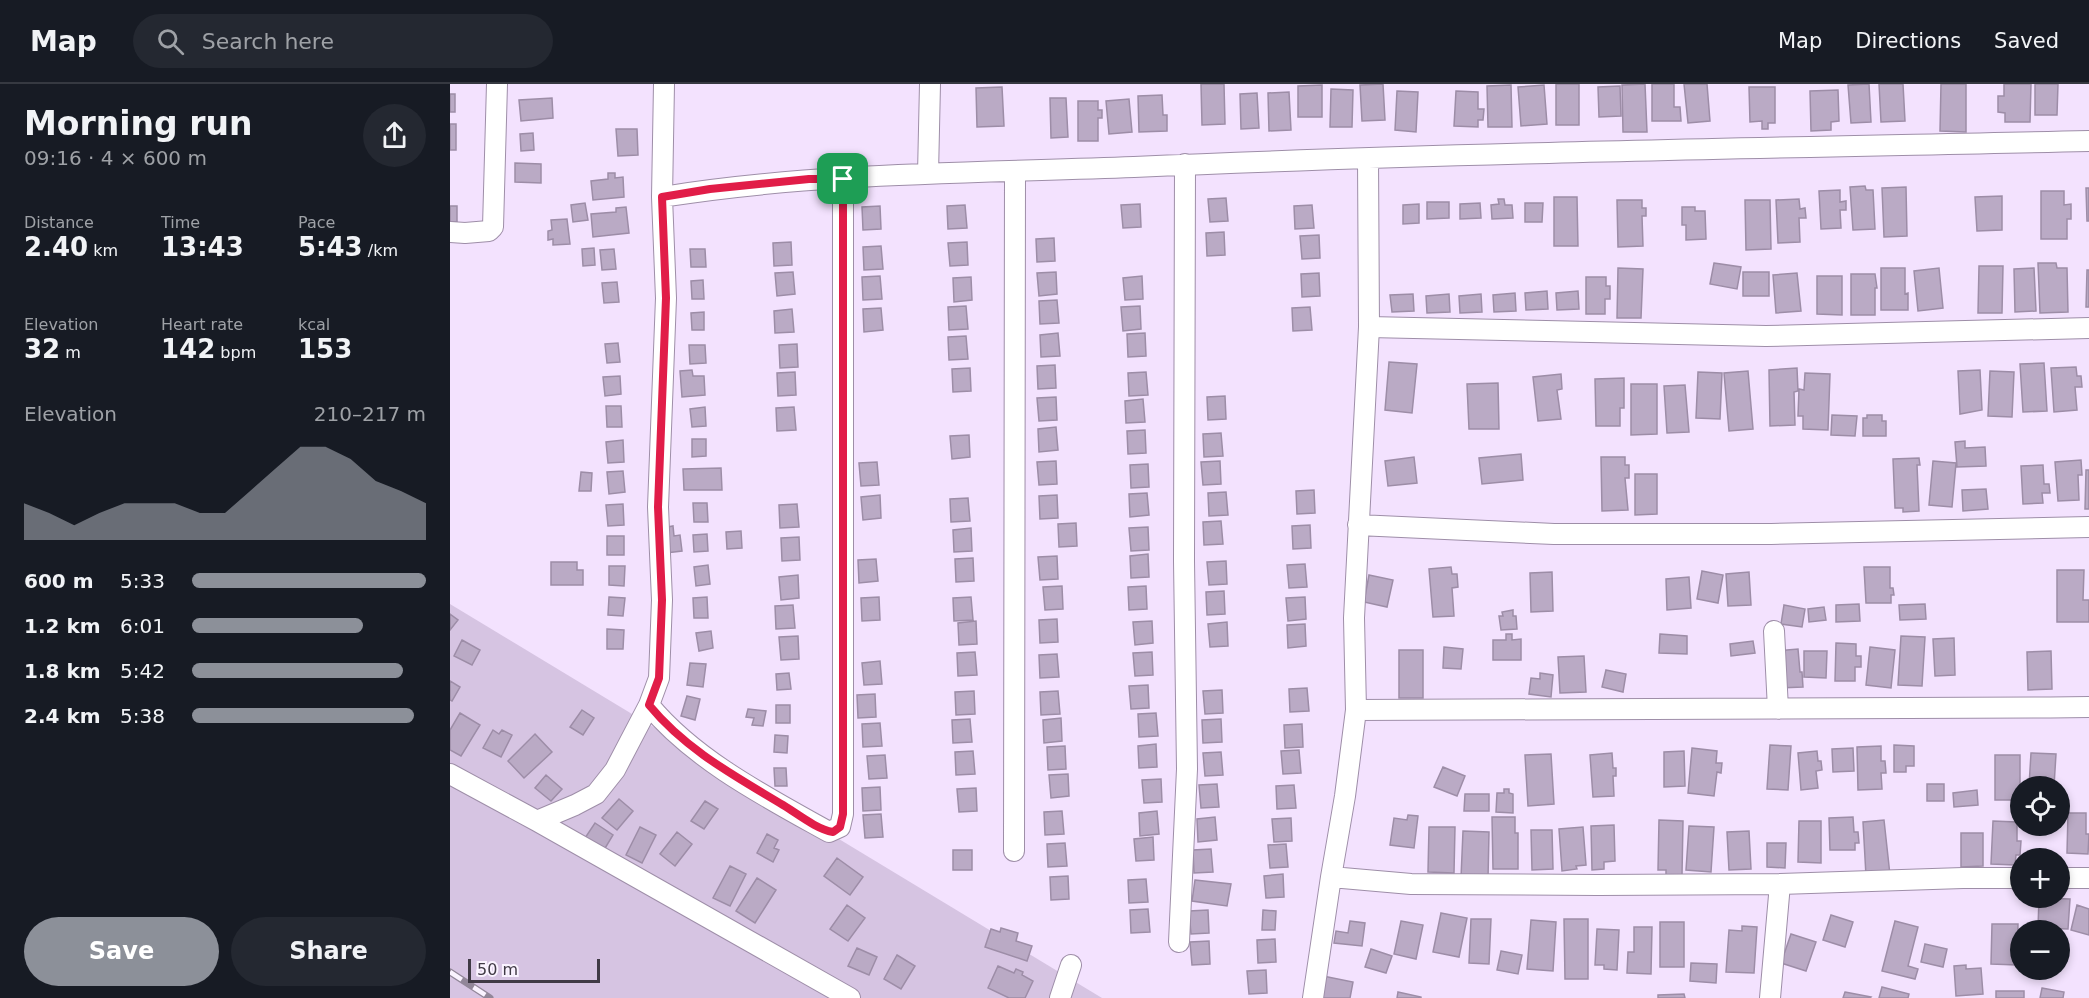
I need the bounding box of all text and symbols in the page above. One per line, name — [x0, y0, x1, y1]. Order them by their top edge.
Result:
search box — [133, 14, 553, 68]
text: Map — [30, 25, 97, 58]
icon: search — [154, 25, 187, 58]
text: Search here — [202, 29, 334, 54]
text: Map — [1778, 29, 1822, 53]
text: Directions — [1855, 29, 1961, 53]
text: Saved — [1994, 29, 2059, 53]
text: Morning run — [24, 104, 252, 143]
button: share — [363, 104, 426, 167]
text: 09:16 · 4 × 600 m — [24, 146, 207, 170]
pin — [817, 153, 868, 204]
icon: arrive — [826, 162, 859, 195]
text: Distance — [24, 213, 94, 232]
text: Time — [161, 213, 200, 232]
text: Pace — [298, 213, 335, 232]
text: 2.40 — [24, 232, 88, 262]
text: 13:43 — [161, 232, 244, 262]
text: 5:43 — [298, 232, 363, 262]
text: km — [88, 241, 118, 260]
text: /km — [363, 241, 398, 260]
text: Elevation — [24, 315, 98, 334]
text: Heart rate — [161, 315, 243, 334]
text: kcal — [298, 315, 330, 334]
text: 32 — [24, 334, 60, 364]
text: 142 — [161, 334, 215, 364]
text: 153 — [298, 334, 352, 364]
text: m — [60, 343, 81, 362]
text: bpm — [215, 343, 256, 362]
text: Elevation — [24, 402, 117, 426]
text: 210–217 m — [314, 402, 426, 426]
text: 600 m — [24, 569, 94, 593]
text: 5:33 — [120, 569, 165, 593]
text: 1.2 km — [24, 614, 101, 638]
text: 6:01 — [120, 614, 165, 638]
text: 1.8 km — [24, 659, 101, 683]
text: 5:42 — [120, 659, 165, 683]
text: 2.4 km — [24, 704, 101, 728]
text: 5:38 — [120, 704, 165, 728]
map controls — [2010, 776, 2070, 980]
button: locate — [2010, 776, 2070, 836]
button: + — [2010, 848, 2070, 908]
button: Save — [24, 917, 219, 986]
button: Share — [231, 917, 426, 986]
button: − — [2010, 920, 2070, 980]
scale bar — [468, 956, 600, 984]
text: 50 m — [477, 960, 518, 979]

